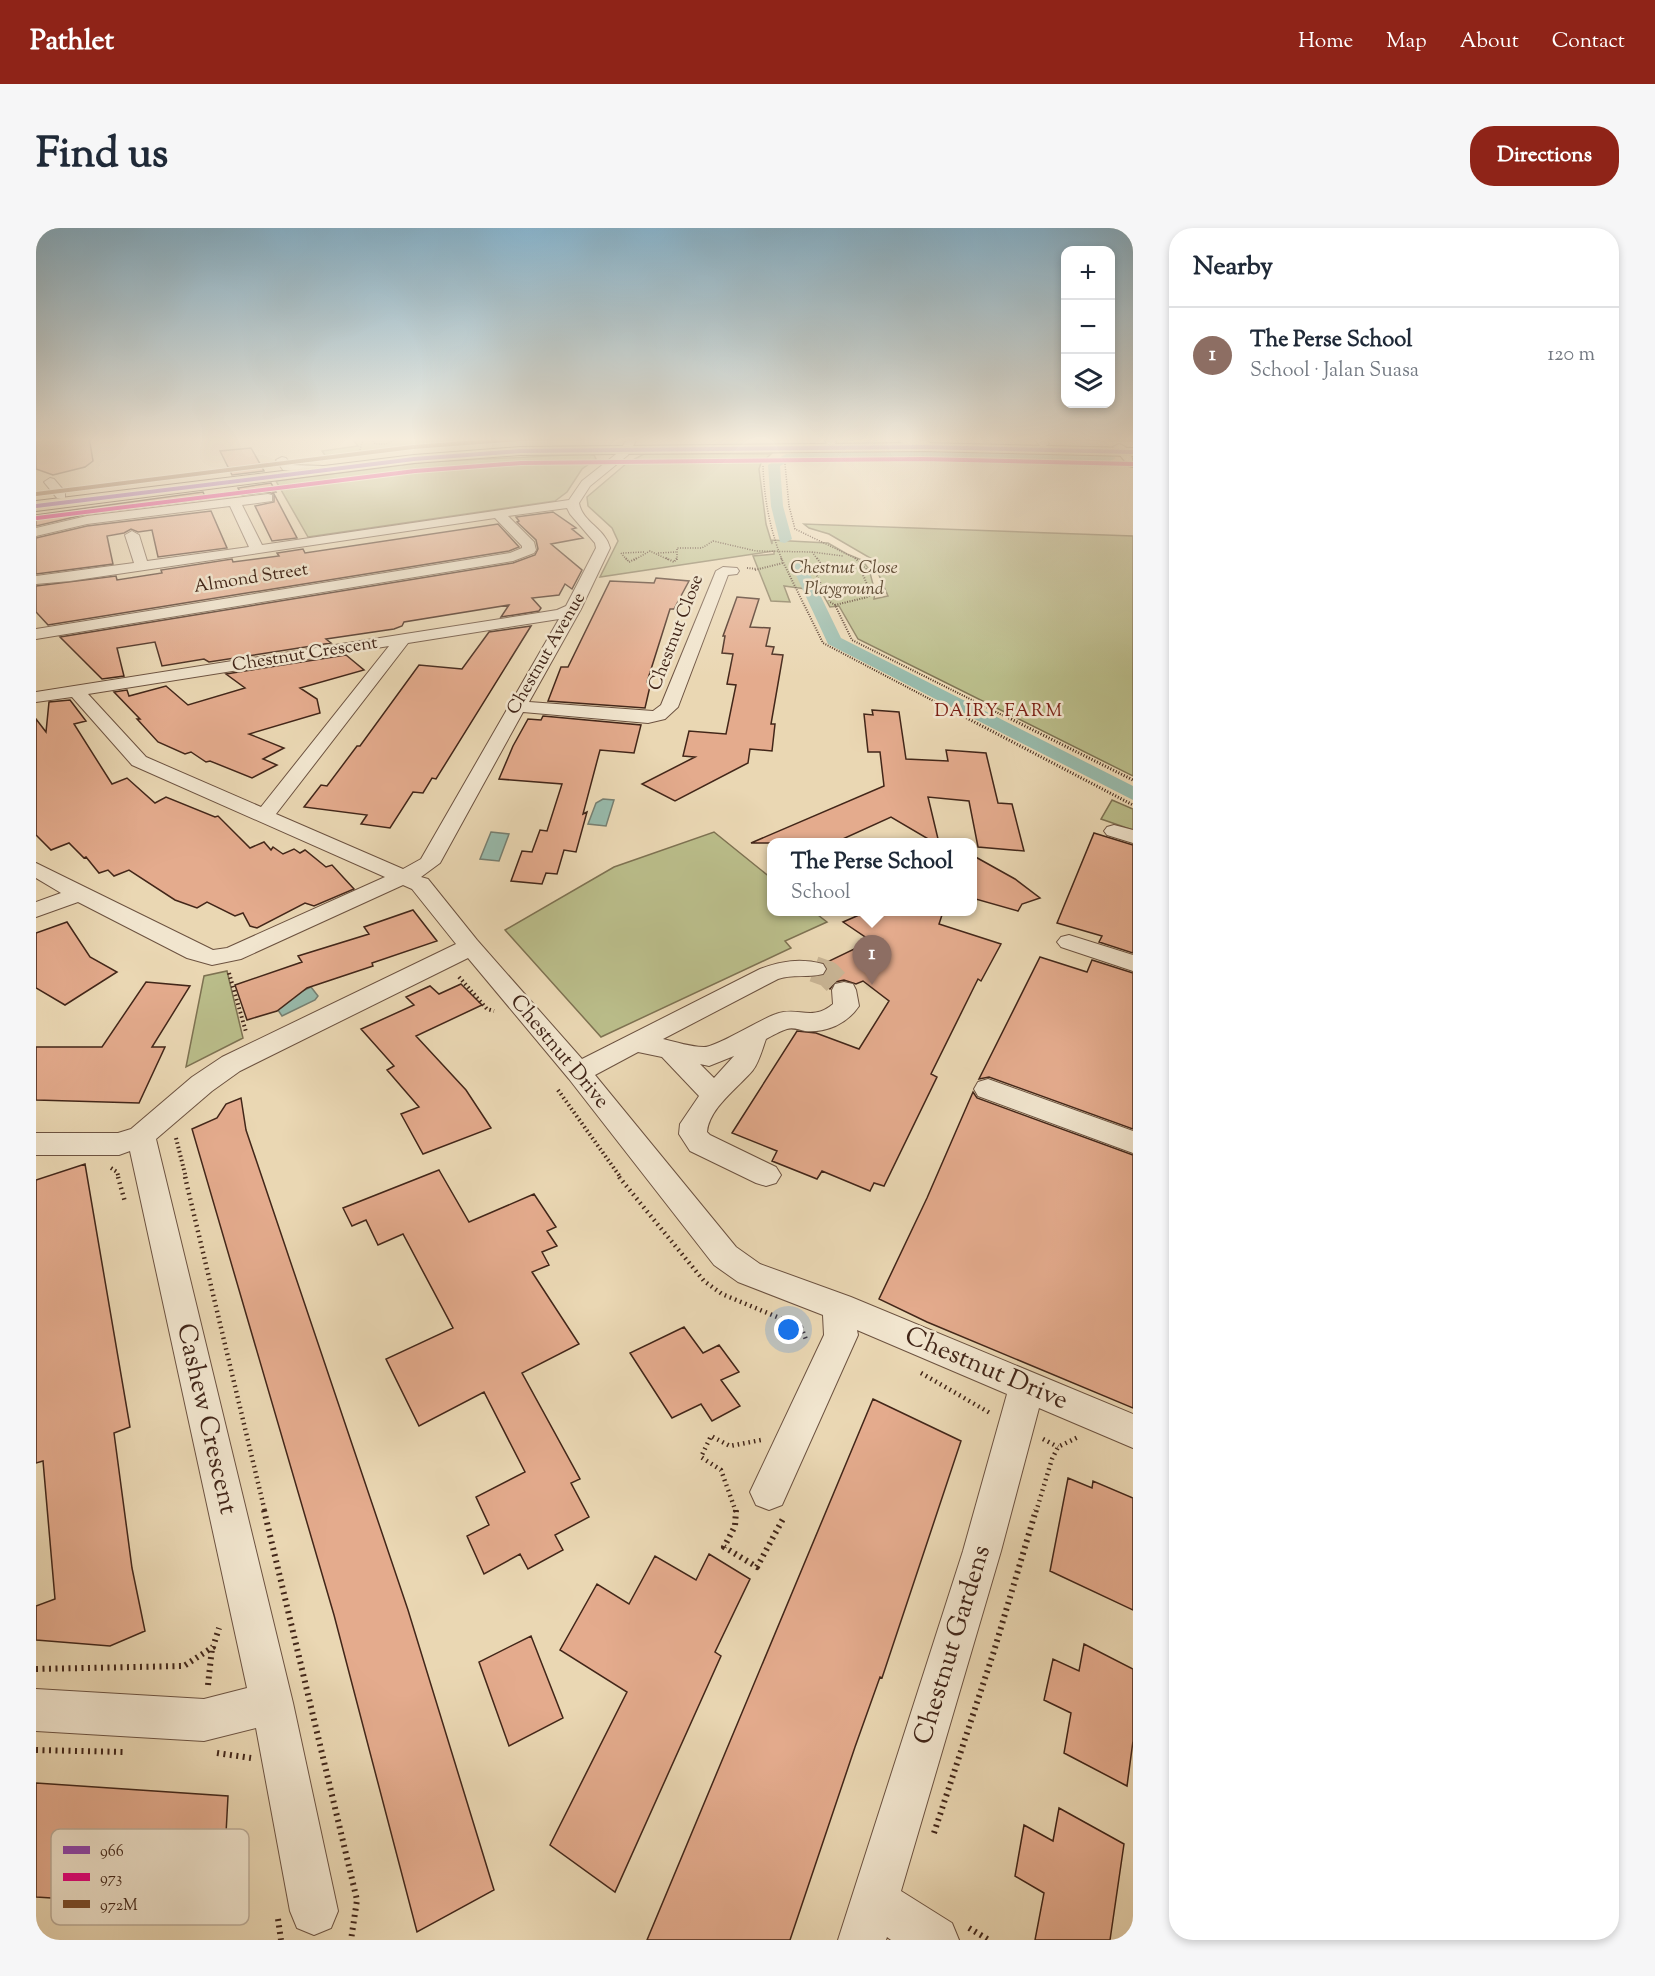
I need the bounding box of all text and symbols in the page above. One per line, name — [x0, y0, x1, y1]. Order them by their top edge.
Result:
text: Pathlet — [30, 22, 114, 62]
text: Home — [1298, 27, 1353, 57]
text: Map — [1386, 27, 1427, 57]
text: About — [1460, 27, 1519, 57]
text: Contact — [1552, 27, 1625, 57]
text: Find us — [36, 126, 168, 186]
button: Directions — [1470, 126, 1619, 186]
map controls — [1061, 246, 1115, 408]
button: + — [1061, 246, 1115, 300]
text: Nearby — [1193, 249, 1273, 286]
button: − — [1061, 300, 1115, 354]
text: The Perse School — [1250, 325, 1412, 357]
text: 1 — [1209, 341, 1216, 370]
text: 120 m — [1547, 341, 1595, 370]
button: layers — [1061, 354, 1115, 408]
text: School · Jalan Suasa — [1250, 357, 1419, 386]
park label: Chestnut Close Playground — [790, 556, 898, 603]
street label: Almond Street — [192, 557, 310, 601]
street label: Chestnut Close — [643, 571, 711, 695]
street label: Chestnut Avenue — [501, 588, 593, 720]
street label: Chestnut Crescent — [230, 631, 380, 679]
district label: DAIRY FARM — [934, 699, 1064, 725]
popup — [767, 838, 977, 916]
text: The Perse School — [791, 847, 953, 879]
text: School — [791, 879, 851, 908]
pin: 1 — [852, 936, 892, 985]
street label: Chestnut Drive — [502, 988, 616, 1116]
your location — [774, 1315, 803, 1344]
street label: Chestnut Drive — [899, 1318, 1073, 1420]
street label: Cashew Crescent — [166, 1320, 246, 1518]
street label: Chestnut Gardens — [905, 1541, 1001, 1749]
legend — [51, 1829, 249, 1925]
text: 966 — [100, 1841, 124, 1864]
text: 973 — [100, 1868, 122, 1891]
text: 972M — [100, 1895, 138, 1918]

